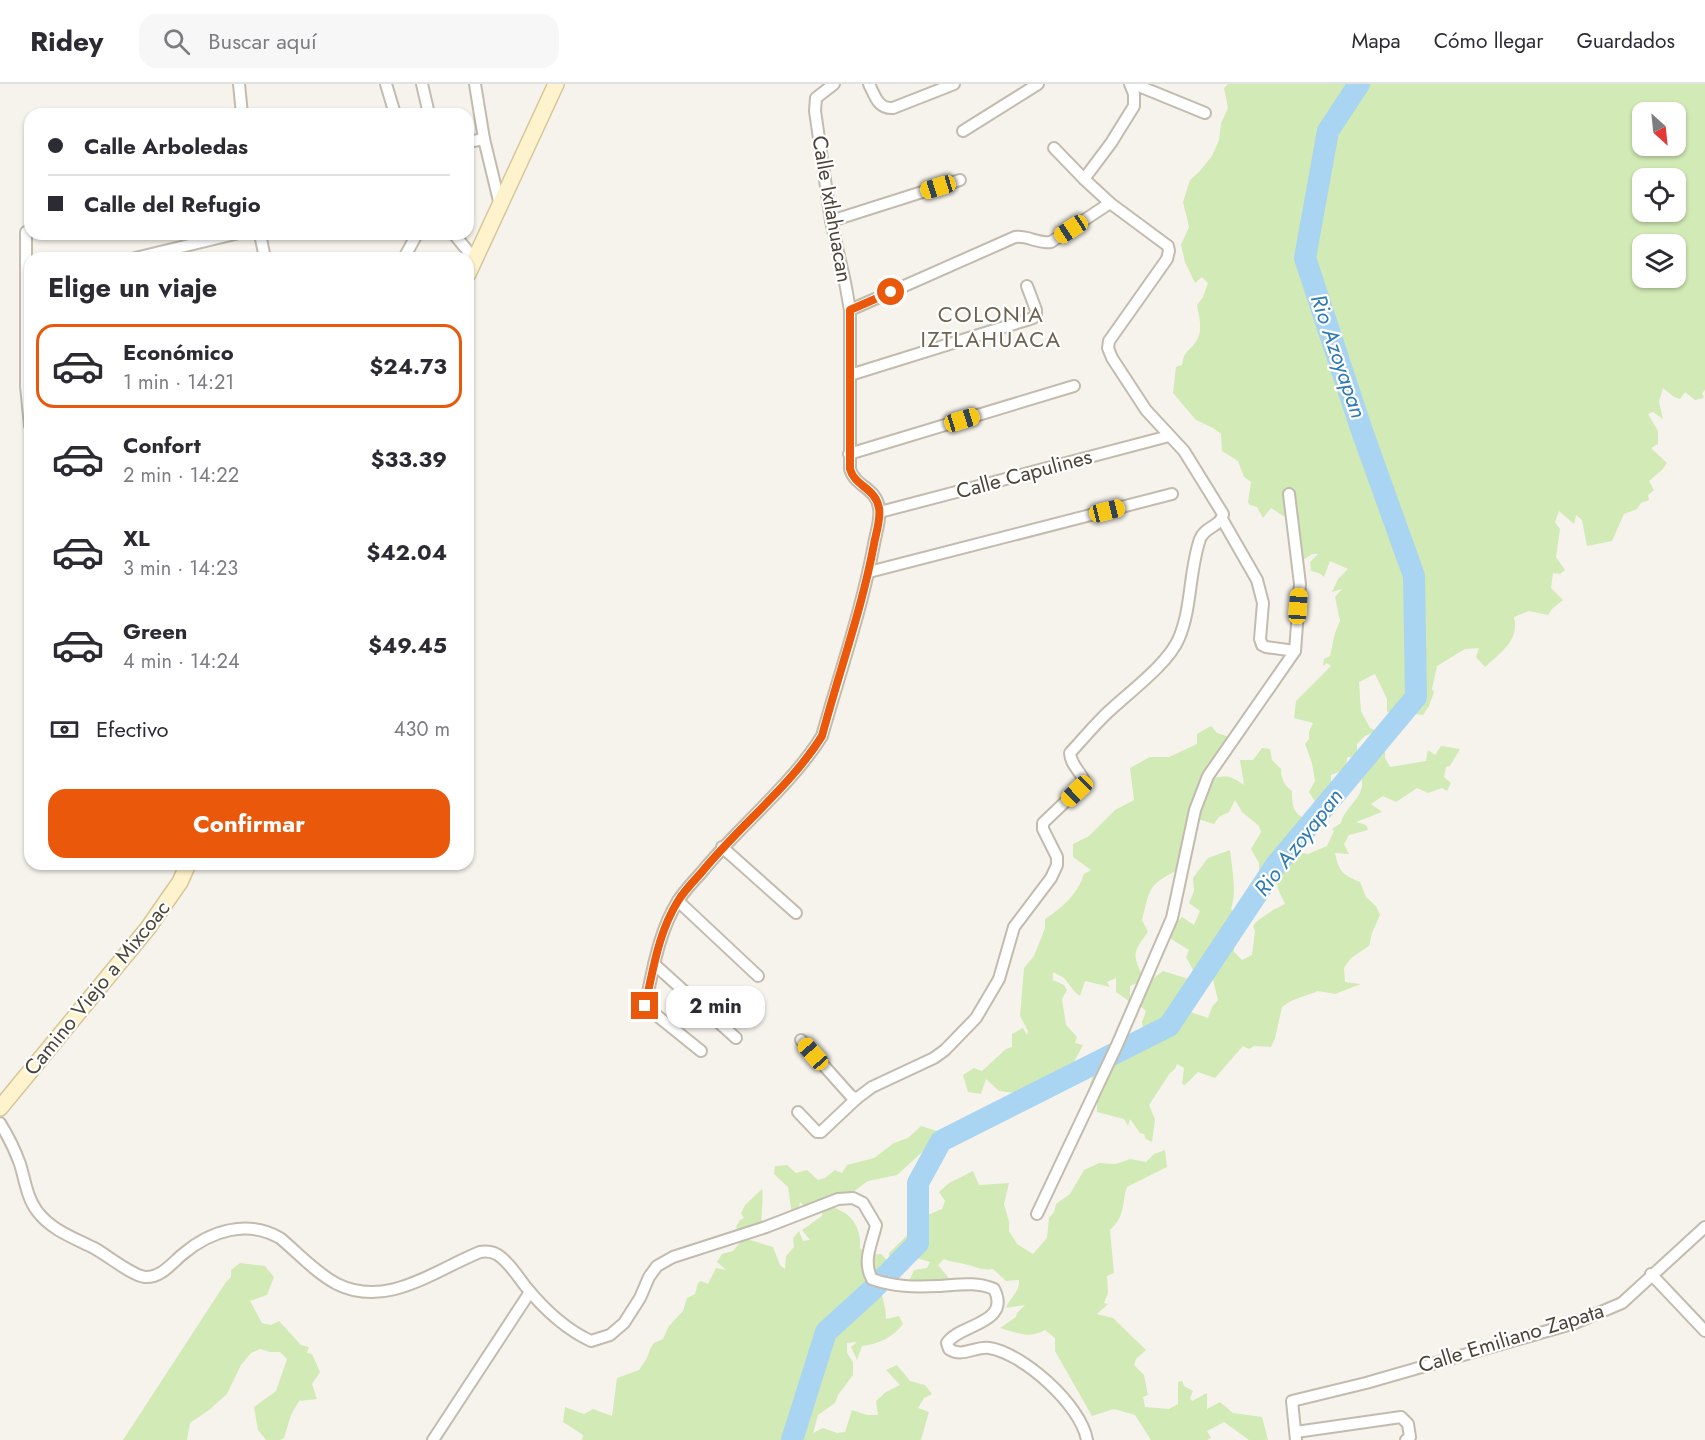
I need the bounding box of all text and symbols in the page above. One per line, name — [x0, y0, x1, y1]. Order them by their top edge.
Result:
search box — [139, 14, 559, 68]
text: Ridey — [30, 21, 103, 62]
icon: search — [160, 25, 193, 58]
text: Buscar aquí — [208, 25, 317, 57]
text: Mapa — [1351, 26, 1401, 56]
text: Cómo llegar — [1434, 26, 1543, 56]
text: Guardados — [1576, 26, 1675, 56]
north arrow — [1632, 102, 1686, 156]
map controls — [1632, 102, 1686, 288]
text: Calle Arboledas — [84, 130, 248, 162]
street label: Calle Ixtlahuacan — [804, 133, 860, 285]
button: locate — [1632, 168, 1686, 222]
car — [918, 173, 958, 201]
text: Calle del Refugio — [84, 188, 261, 220]
car — [1051, 212, 1091, 246]
button: layers — [1632, 234, 1686, 288]
text: Elige un viaje — [48, 268, 217, 307]
route start — [877, 278, 904, 305]
water label: Rio Azoyapan — [1303, 290, 1375, 422]
district label: COLONIA IZTLAHUACA — [921, 298, 1061, 355]
text: Económico — [123, 336, 234, 368]
icon: car — [51, 339, 105, 393]
text: $24.73 — [370, 350, 447, 382]
text: 1 min · 14:21 — [123, 368, 234, 397]
car — [942, 406, 982, 434]
text: Confort — [123, 429, 201, 461]
icon: car — [51, 432, 105, 486]
street label: Calle Capulines — [953, 441, 1095, 507]
text: $33.39 — [371, 443, 447, 475]
text: 2 min · 14:22 — [123, 461, 239, 490]
car — [1087, 498, 1127, 524]
text: XL — [123, 522, 150, 554]
icon: car — [51, 525, 105, 579]
text: $42.04 — [367, 536, 447, 568]
text: 3 min · 14:23 — [123, 554, 238, 583]
car — [1288, 587, 1308, 625]
text: Green — [123, 615, 187, 647]
icon: car — [51, 618, 105, 672]
text: $49.45 — [368, 629, 447, 661]
text: 4 min · 14:24 — [123, 647, 240, 676]
icon: cash — [48, 713, 81, 746]
text: Efectivo — [96, 713, 169, 745]
text: 430 m — [394, 715, 450, 744]
car — [1058, 772, 1096, 810]
water label: Rio Azoyapan — [1246, 781, 1350, 903]
button: Confirmar — [48, 789, 450, 858]
street label: Camino Viejo a Mixcoac — [17, 894, 177, 1082]
callout: 2 min — [666, 985, 765, 1027]
route end — [631, 992, 658, 1019]
text: 2 min — [689, 992, 742, 1021]
car — [794, 1035, 832, 1073]
street label: Calle Emiliano Zapata — [1415, 1296, 1607, 1380]

